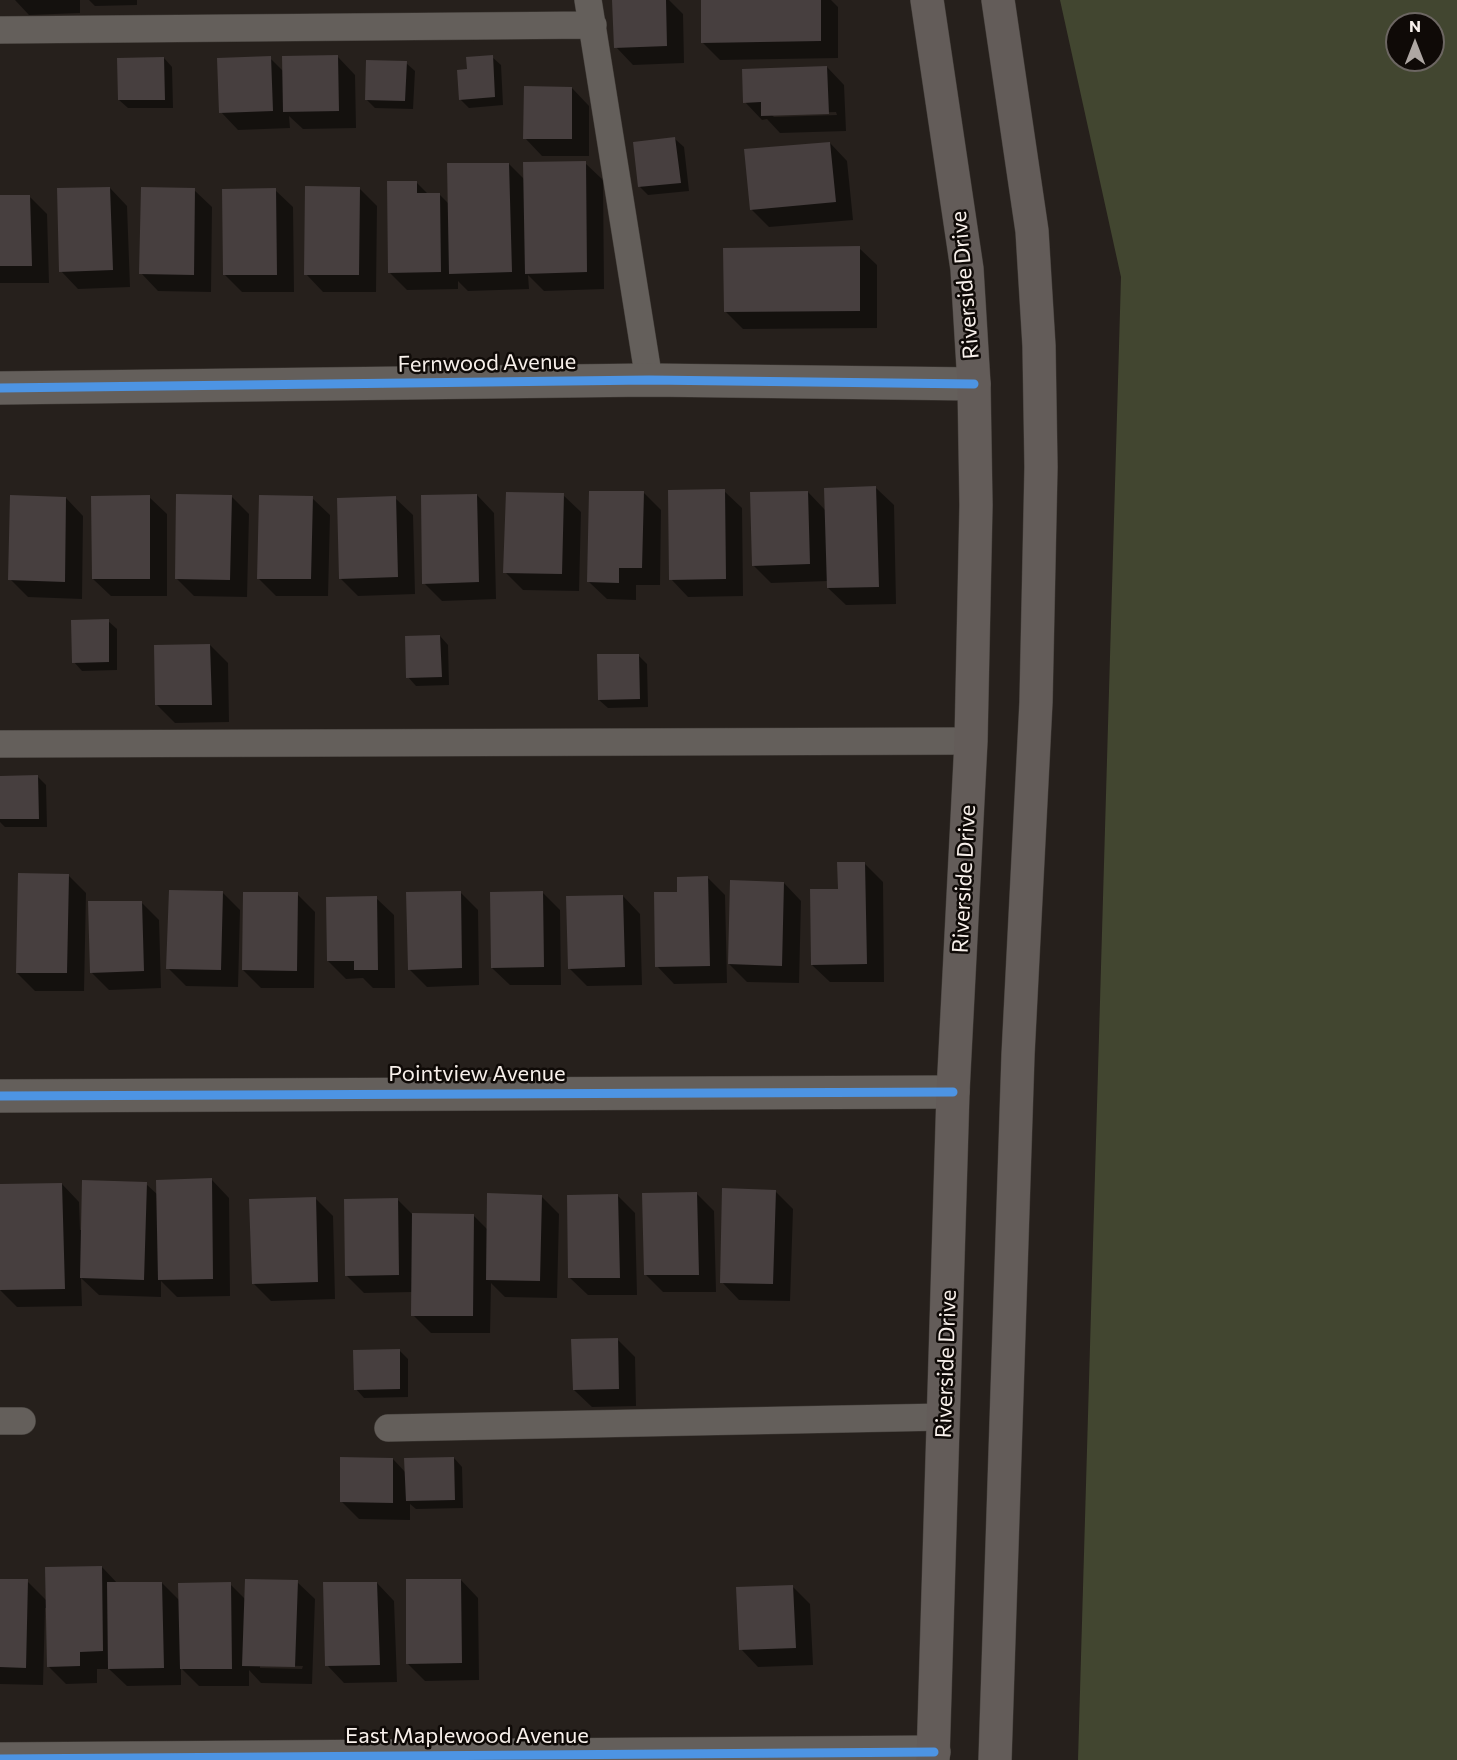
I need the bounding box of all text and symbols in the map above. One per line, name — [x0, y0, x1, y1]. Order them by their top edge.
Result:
north arrow — [1385, 12, 1445, 72]
text: N — [1409, 16, 1421, 35]
street label: Riverside Drive — [945, 210, 985, 360]
street label: Fernwood Avenue — [397, 348, 577, 378]
street label: Riverside Drive — [947, 804, 981, 954]
street label: Pointview Avenue — [388, 1061, 566, 1087]
street label: Riverside Drive — [930, 1289, 962, 1439]
street label: East Maplewood Avenue — [345, 1723, 589, 1749]

